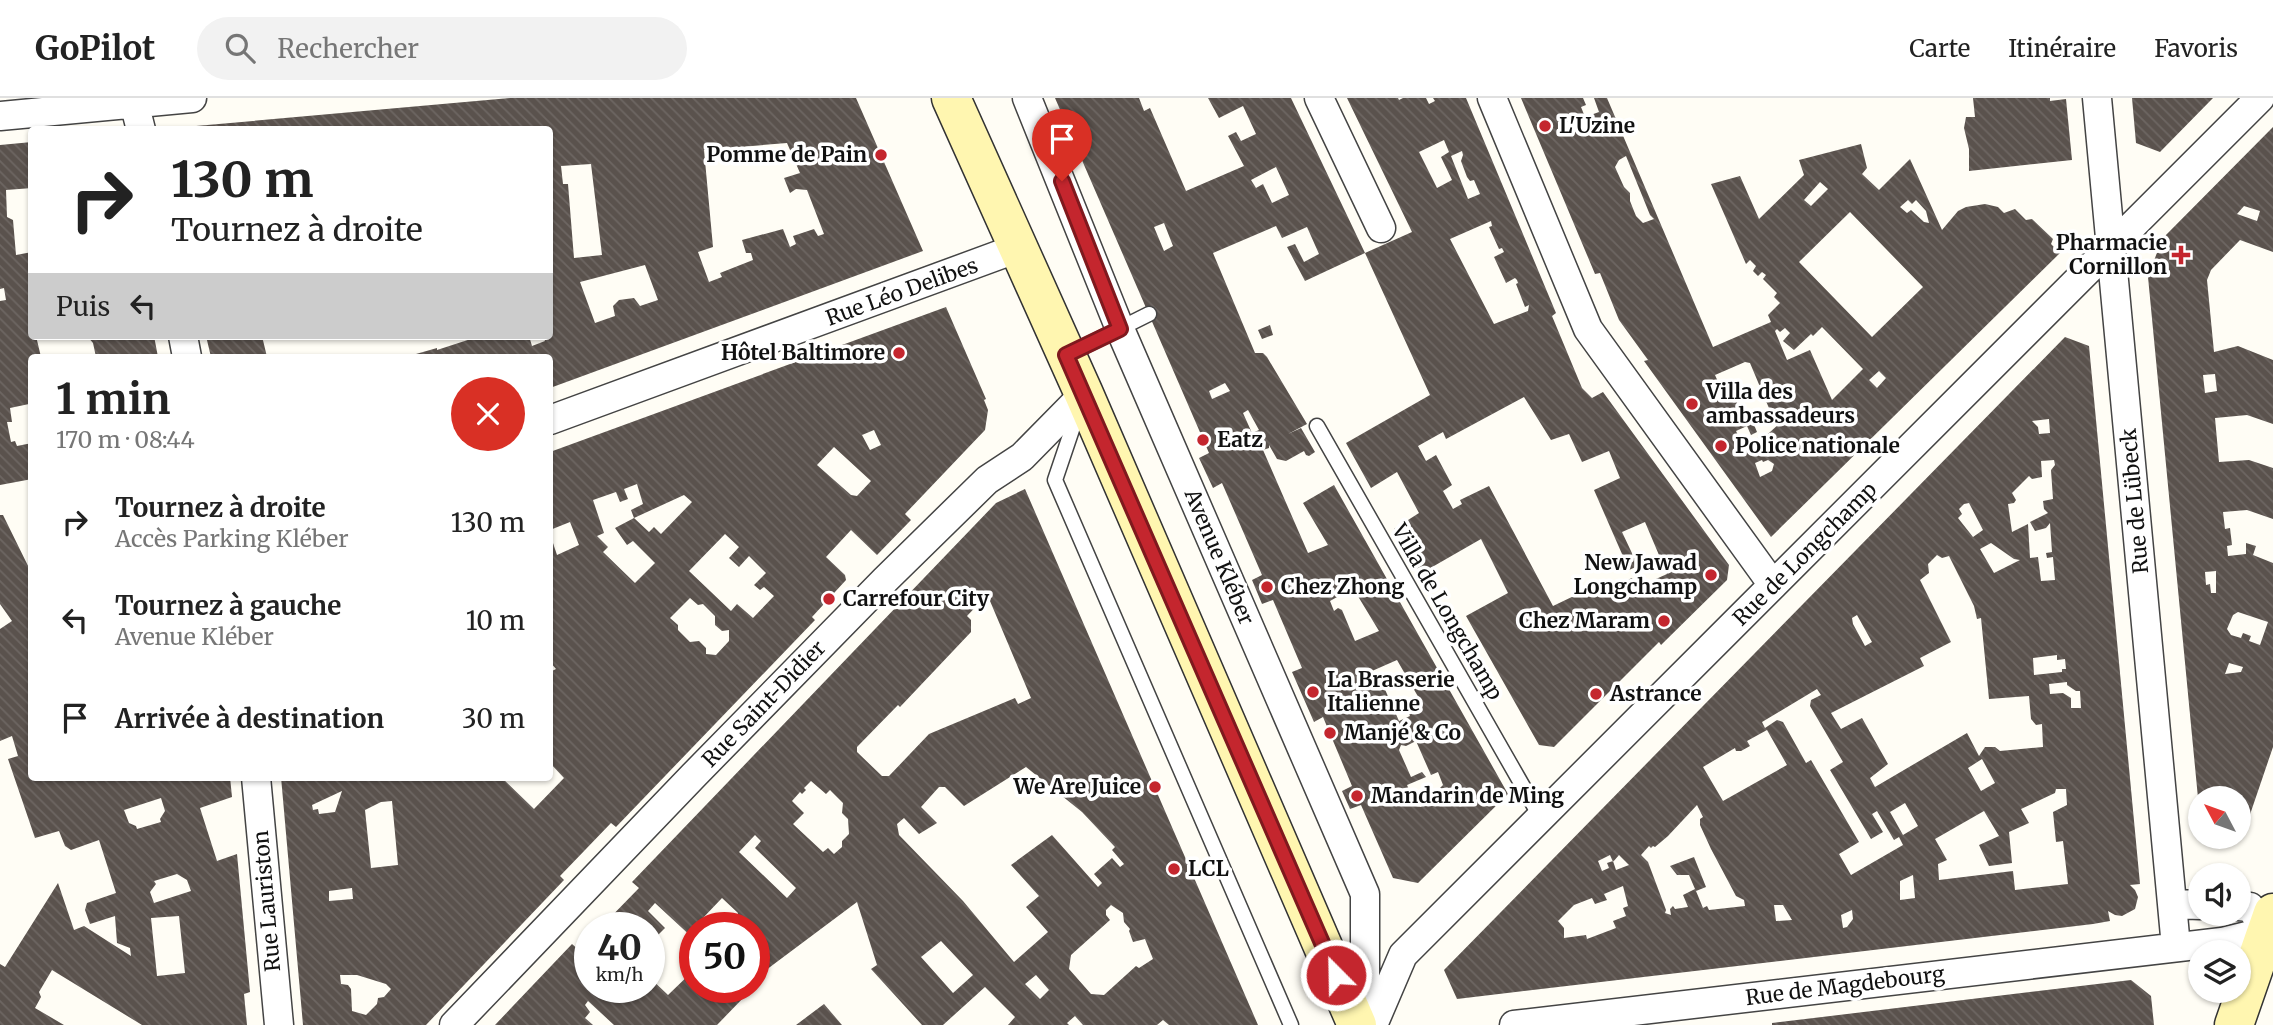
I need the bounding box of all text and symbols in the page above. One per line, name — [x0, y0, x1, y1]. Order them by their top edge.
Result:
search box — [197, 17, 687, 80]
text: GoPilot — [35, 28, 155, 69]
icon: search — [221, 29, 259, 67]
text: Rechercher — [277, 32, 419, 65]
text: Carte — [1909, 33, 1970, 64]
text: Itinéraire — [2008, 33, 2116, 64]
text: Favoris — [2154, 33, 2238, 64]
pin — [1032, 109, 1092, 181]
place label: L'Uzine — [1559, 112, 1635, 139]
marker: L'Uzine — [1537, 118, 1553, 134]
icon: arrive — [1043, 120, 1081, 158]
place label: Pomme de Pain — [706, 141, 867, 168]
marker: Pomme de Pain — [873, 147, 889, 163]
text: 130 m — [171, 149, 314, 210]
icon: right — [56, 154, 147, 245]
text: Tournez à droite — [171, 210, 423, 250]
place label: Pharmacie Cornillon — [2056, 229, 2167, 280]
marker: Pharmacie Cornillon — [2173, 247, 2189, 263]
street label: Rue Léo Delibes — [822, 251, 982, 332]
icon: left — [124, 287, 162, 325]
text: Puis — [56, 290, 110, 323]
place label: Hôtel Baltimore — [721, 339, 885, 366]
marker: Hôtel Baltimore — [891, 345, 907, 361]
text: 1 min — [56, 373, 170, 425]
button: close — [451, 377, 525, 451]
place label: Villa des ambassadeurs — [1705, 378, 1855, 429]
marker: Villa des ambassadeurs — [1684, 396, 1700, 412]
text: 170 m · 08:44 — [56, 425, 195, 454]
place label: Eatz — [1217, 426, 1263, 453]
street label: Rue de Lübeck — [2115, 427, 2154, 575]
marker: Eatz — [1195, 432, 1211, 448]
place label: Police nationale — [1735, 432, 1900, 459]
marker: Police nationale — [1713, 438, 1729, 454]
street label: Rue de Longchamp — [1727, 476, 1882, 631]
street label: Avenue Kléber — [1178, 484, 1260, 629]
text: Tournez à droite — [115, 491, 326, 524]
icon: right — [56, 503, 94, 541]
text: 130 m — [451, 506, 525, 539]
street label: Villa de Longchamp — [1385, 518, 1509, 705]
text: Accès Parking Kléber — [115, 524, 349, 553]
place label: New Jawad Longchamp — [1573, 549, 1697, 600]
marker: New Jawad Longchamp — [1703, 567, 1719, 583]
place label: Chez Zhong — [1281, 573, 1404, 600]
marker: Chez Zhong — [1259, 579, 1275, 595]
place label: Carrefour City — [843, 585, 990, 612]
text: Tournez à gauche — [115, 589, 341, 622]
marker: Carrefour City — [821, 591, 837, 607]
icon: left — [56, 601, 94, 639]
text: 10 m — [466, 604, 525, 637]
place label: Chez Maram — [1519, 607, 1650, 634]
marker: Chez Maram — [1656, 613, 1672, 629]
text: Avenue Kléber — [115, 622, 274, 651]
street label: Rue Saint-Didier — [696, 635, 831, 773]
place label: La Brasserie Italienne — [1327, 666, 1455, 717]
place label: Astrance — [1609, 680, 1702, 707]
marker: La Brasserie Italienne — [1305, 684, 1321, 700]
marker: Astrance — [1588, 686, 1604, 702]
icon: arrive — [56, 699, 94, 737]
text: Arrivée à destination — [115, 702, 384, 735]
text: 30 m — [462, 702, 525, 735]
place label: Manjé & Co — [1344, 719, 1461, 746]
marker: Manjé & Co — [1322, 725, 1338, 741]
place label: We Are Juice — [1013, 773, 1141, 800]
marker: We Are Juice — [1147, 779, 1163, 795]
place label: Mandarin de Ming — [1371, 782, 1564, 809]
north arrow — [2188, 786, 2250, 849]
map controls — [2188, 786, 2251, 1003]
marker: Mandarin de Ming — [1349, 788, 1365, 804]
street label: Rue Lauriston — [247, 829, 286, 973]
place label: LCL — [1188, 855, 1229, 882]
marker: LCL — [1166, 861, 1182, 877]
button: sound — [2188, 863, 2251, 926]
speed limit sign: 50 — [679, 912, 770, 1003]
text: 40 — [597, 926, 642, 970]
position arrow — [1299, 938, 1373, 1012]
button: layers — [2188, 940, 2251, 1003]
street label: Rue de Magdebourg — [1744, 960, 1946, 1011]
text: km/h — [596, 963, 643, 986]

